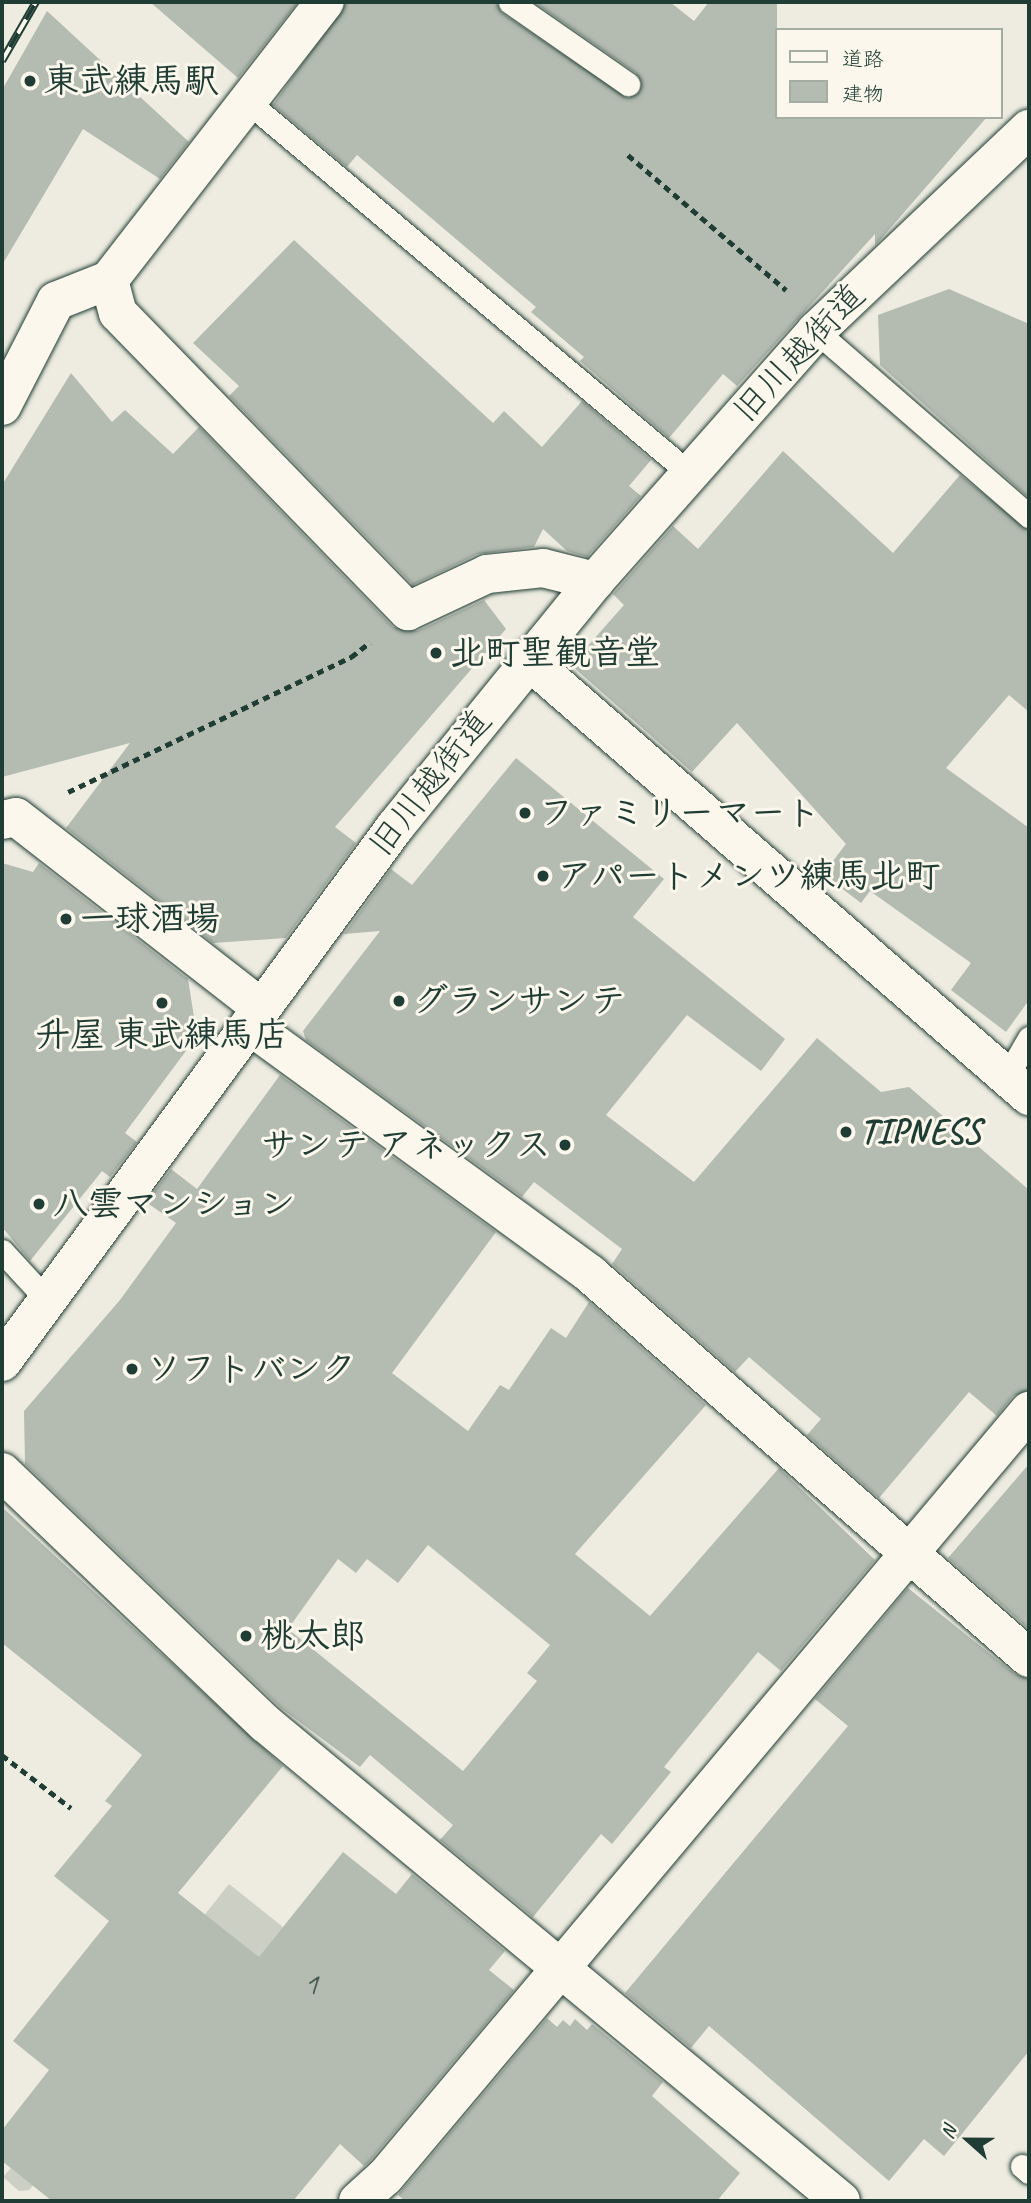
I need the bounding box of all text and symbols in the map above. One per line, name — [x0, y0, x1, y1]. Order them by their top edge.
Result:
legend — [776, 28, 1003, 119]
text: 道路 — [842, 46, 884, 72]
place label: 東武練馬駅 — [44, 60, 219, 102]
marker: 東武練馬駅 — [22, 73, 38, 89]
text: 建物 — [842, 81, 884, 107]
street label: 旧川越街道 — [724, 275, 874, 431]
place label: 北町聖観音堂 — [450, 632, 660, 674]
marker: 北町聖観音堂 — [428, 645, 444, 661]
street label: 旧川越街道 — [360, 701, 500, 865]
place label: ファミリーマート — [539, 792, 819, 834]
marker: ファミリーマート — [517, 805, 533, 821]
place label: アパートメンツ練馬北町 — [557, 855, 942, 897]
marker: アパートメンツ練馬北町 — [535, 868, 551, 884]
place label: 一球酒場 — [80, 898, 220, 940]
marker: 一球酒場 — [58, 911, 74, 927]
place label: グランサンテ — [413, 980, 623, 1022]
marker: グランサンテ — [391, 993, 407, 1009]
marker: 升屋 東武練馬店 — [154, 995, 170, 1011]
place label: 升屋 東武練馬店 — [35, 1014, 289, 1056]
place label: TIPNESS — [860, 1111, 981, 1153]
place label: サンテ アネックス — [263, 1124, 551, 1166]
marker: TIPNESS — [838, 1124, 854, 1140]
marker: サンテ アネックス — [557, 1137, 573, 1153]
place label: 八雲マンション — [53, 1183, 298, 1225]
marker: 八雲マンション — [31, 1196, 47, 1212]
place label: ソフトバンク — [146, 1348, 356, 1390]
marker: ソフトバンク — [124, 1361, 140, 1377]
place label: 桃太郎 — [260, 1615, 365, 1657]
marker: 桃太郎 — [238, 1628, 254, 1644]
house number: 1 — [304, 1965, 318, 2003]
north arrow — [933, 2105, 1003, 2175]
text: N — [935, 2123, 962, 2142]

